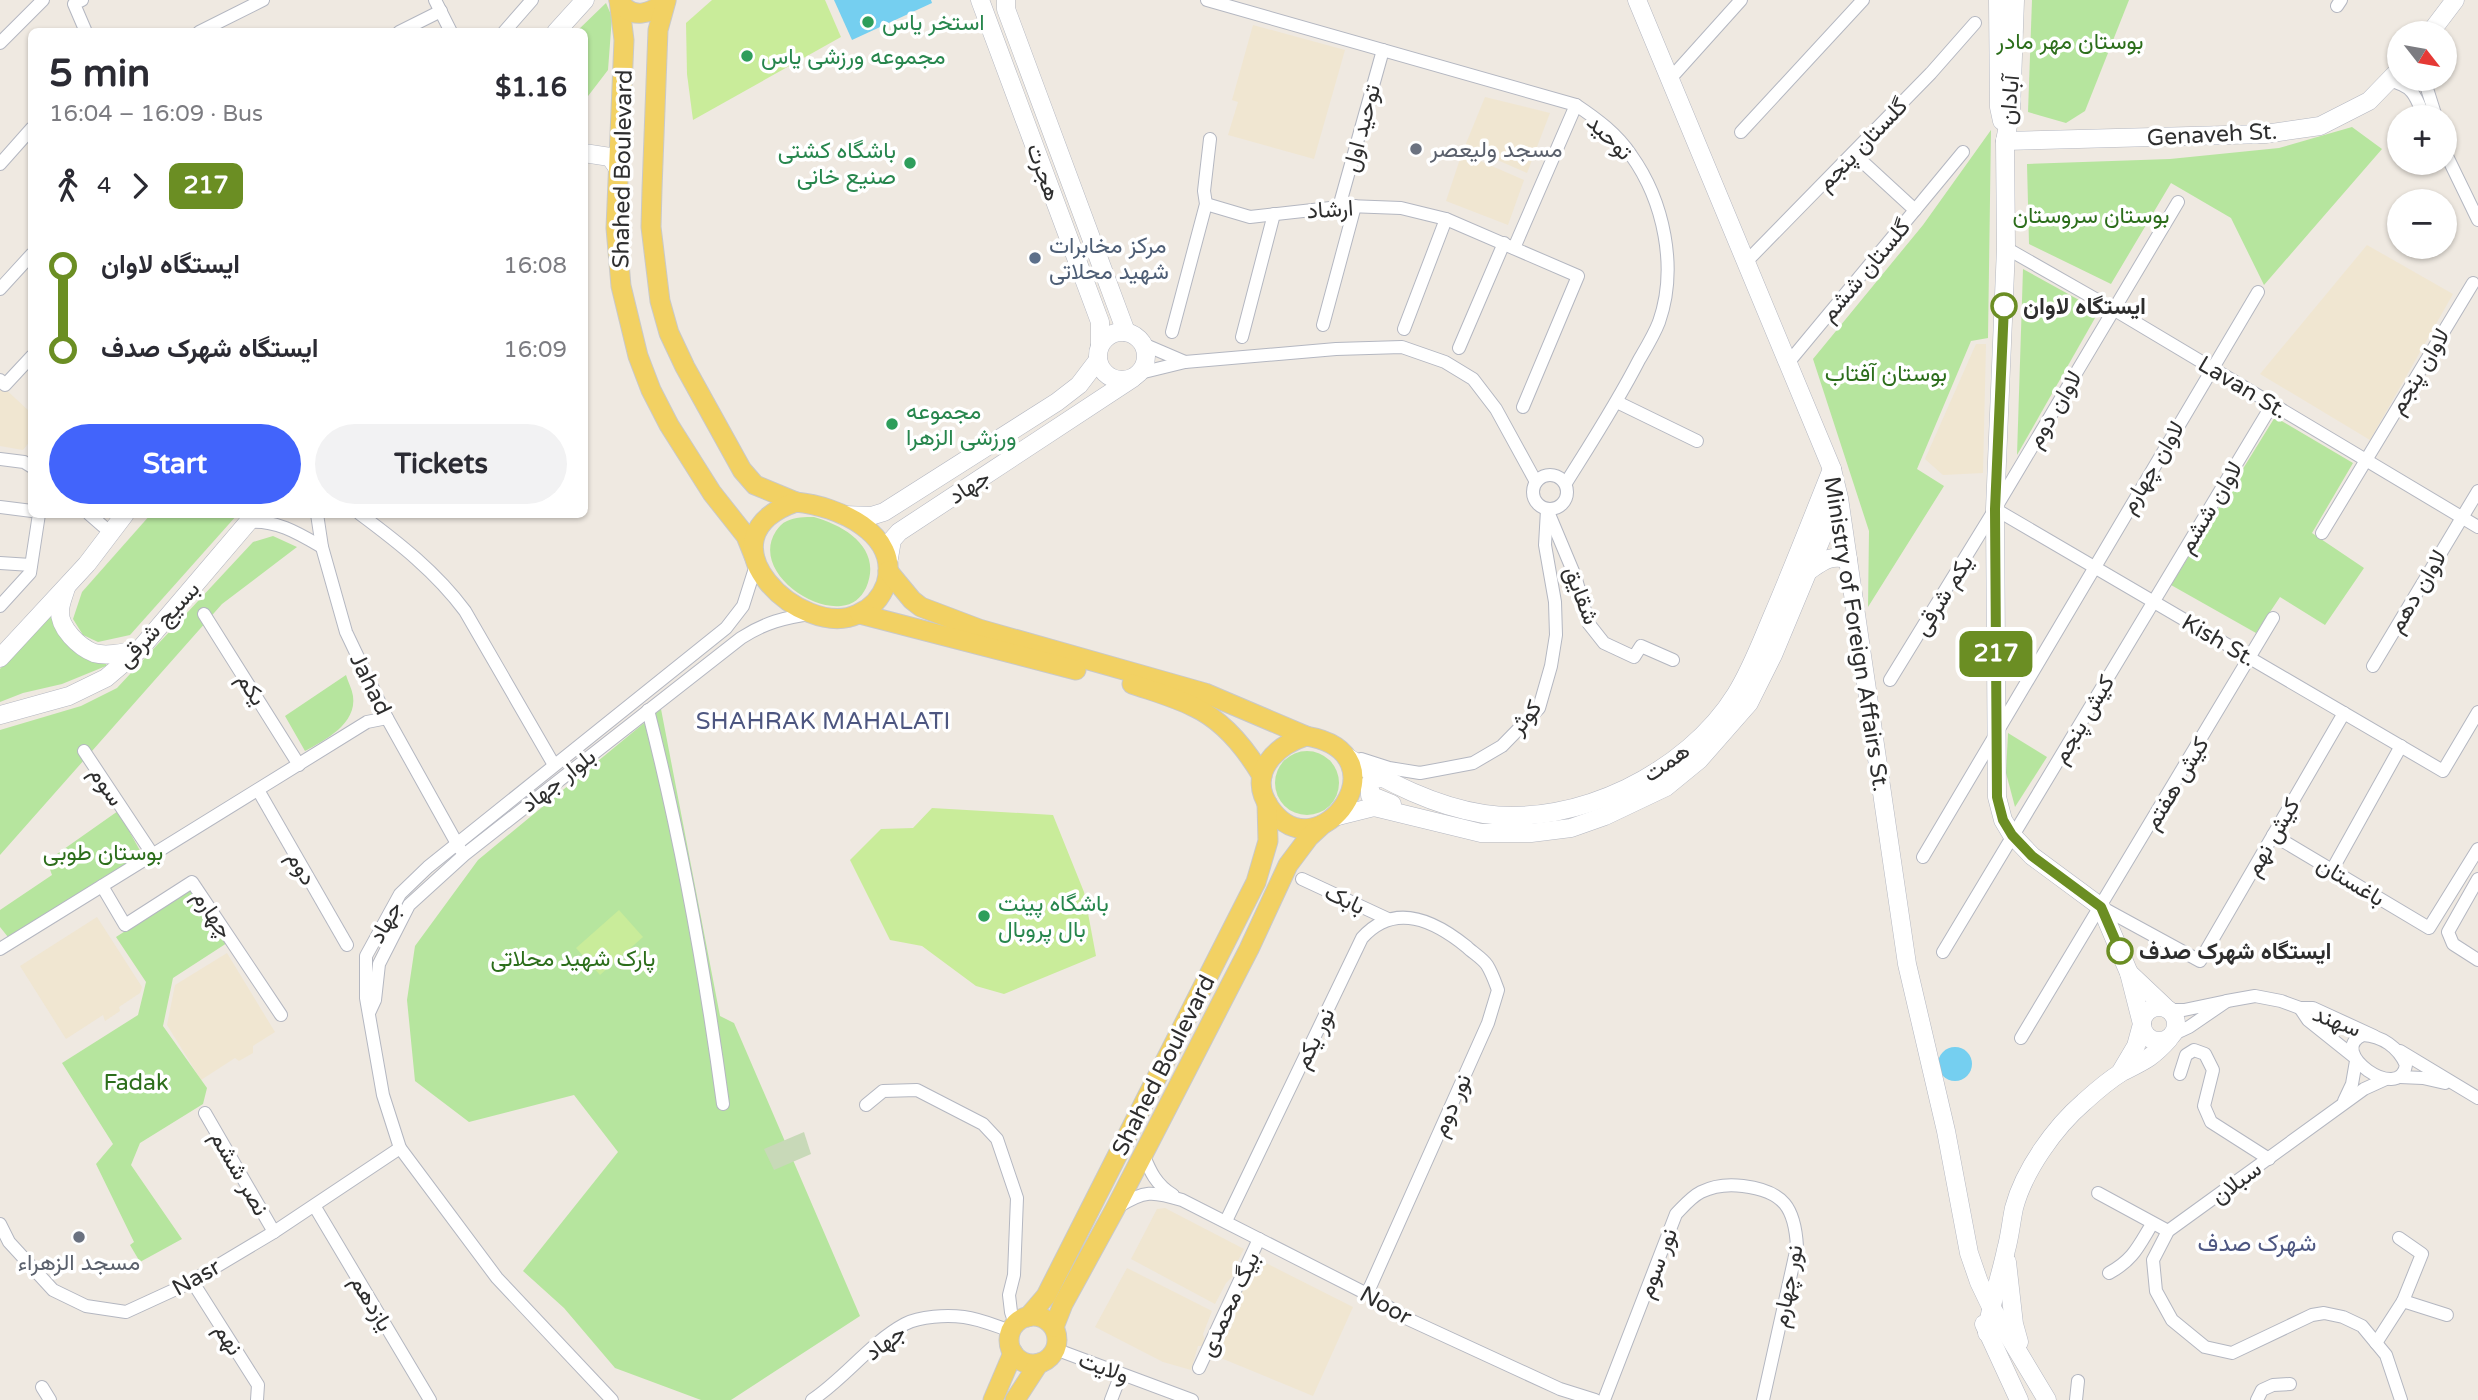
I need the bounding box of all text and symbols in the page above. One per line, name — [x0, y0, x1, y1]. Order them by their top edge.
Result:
place label: استخر یاس — [882, 9, 985, 37]
marker: استخر یاس — [860, 14, 876, 30]
north arrow — [2387, 21, 2457, 91]
map controls — [2387, 21, 2457, 259]
park label: بوستان مهر مادر — [1995, 28, 2144, 56]
place label: مجموعه ورزشی یاس — [761, 43, 945, 71]
marker: مجموعه ورزشی یاس — [739, 48, 755, 64]
text: 5 min — [49, 51, 150, 97]
street label: Shahed Boulevard — [607, 69, 639, 269]
text: $1.16 — [495, 72, 567, 103]
street label: آبادان — [1994, 72, 2026, 126]
street label: توحید اول — [1337, 81, 1387, 175]
street label: گلستان پنجم — [1811, 92, 1915, 198]
text: 16:04 – 16:09 · Bus — [49, 100, 263, 128]
button: + — [2387, 105, 2457, 175]
street label: توحید — [1581, 109, 1638, 166]
street label: Genaveh St. — [2146, 118, 2278, 152]
place label: مسجد ولیعصر — [1429, 136, 1563, 164]
place label: باشگاه کشتی صنیع خانی — [778, 137, 896, 192]
street label: هجرت — [1020, 140, 1066, 205]
marker: مسجد ولیعصر — [1408, 141, 1424, 157]
marker: باشگاه کشتی صنیع خانی — [902, 155, 918, 171]
icon: walk — [49, 167, 87, 205]
icon: forward — [121, 167, 159, 205]
text: 217 — [183, 171, 229, 200]
text: 4 — [97, 172, 111, 200]
button: − — [2387, 189, 2457, 259]
street label: ارشاد — [1306, 194, 1354, 226]
park label: بوستان سروستان — [2013, 202, 2169, 230]
street label: گلستان ششم — [1815, 214, 1917, 328]
place label: مرکز مخابرات شهید محلاتی — [1049, 232, 1169, 286]
text: ایستگاه لاوان — [101, 249, 240, 280]
marker: مرکز مخابرات شهید محلاتی — [1027, 250, 1043, 266]
text: 16:08 — [503, 252, 567, 280]
marker: ایستگاه لاوان — [1991, 293, 2017, 319]
place label: ایستگاه لاوان — [2023, 293, 2146, 321]
street label: لاوان پنجم — [2383, 323, 2457, 420]
text: ایستگاه شهرک صدف — [101, 333, 319, 364]
text: 16:09 — [503, 336, 567, 364]
street label: Lavan St. — [2193, 350, 2292, 425]
park label: بوستان آفتاب — [1825, 360, 1947, 388]
street label: لاوان دوم — [2021, 366, 2089, 453]
place label: مجموعه ورزشی الزهرا — [906, 398, 1017, 452]
marker: مجموعه ورزشی الزهرا — [884, 416, 900, 432]
street label: لاوان چهارم — [2114, 416, 2192, 519]
button: Start — [49, 424, 301, 504]
button: Tickets — [315, 424, 567, 504]
street label: لاوان ششم — [2173, 456, 2249, 559]
street label: جهاد — [944, 463, 996, 511]
street label: Ministry of Foreign Affairs St. — [1817, 475, 1895, 794]
street label: لاوان دهم — [2382, 545, 2453, 638]
street label: یکم شرقی — [1908, 550, 1980, 641]
street label: شقایق — [1557, 562, 1605, 629]
street label: بسیج شرقی — [111, 575, 207, 675]
street label: Kish St. — [2177, 609, 2260, 673]
line badge: 217 — [1956, 631, 2036, 677]
text: 217 — [1973, 639, 2019, 668]
street label: Jahad — [343, 649, 397, 720]
street label: یکم — [230, 668, 272, 711]
street label: کیش پنجم — [2047, 670, 2122, 769]
street label: کوثر — [1503, 695, 1548, 741]
district label: SHAHRAK MAHALATI — [696, 707, 950, 736]
street label: کیش هفتم — [2138, 732, 2215, 835]
street label: همت — [1638, 737, 1695, 789]
street label: بلوار جهاد — [516, 743, 602, 819]
street label: سوم — [83, 761, 130, 812]
street label: کیش نهم — [2239, 793, 2306, 882]
park label: بوستان طوبی — [43, 839, 163, 867]
street label: دوم — [280, 846, 322, 891]
street label: باغستان — [2311, 851, 2390, 913]
street label: بابک — [1320, 879, 1369, 921]
street label: چهارم — [185, 885, 238, 945]
place label: باشگاه پینت بال پروبال — [998, 890, 1109, 945]
street label: جهاد — [363, 897, 409, 948]
marker: باشگاه پینت بال پروبال — [976, 908, 992, 924]
marker: ایستگاه شهرک صدف — [2107, 938, 2133, 964]
place label: ایستگاه شهرک صدف — [2139, 938, 2332, 966]
park label: پارک شهید محلاتی — [491, 945, 655, 974]
street label: Shahed Boulevard — [1106, 971, 1222, 1160]
street label: سهند — [2308, 1000, 2365, 1044]
street label: نور یکم — [1288, 1003, 1342, 1073]
park label: Fadak — [103, 1069, 169, 1097]
street label: نور دوم — [1426, 1070, 1478, 1141]
street label: نصر ششم — [204, 1126, 275, 1221]
street label: سبلان — [2206, 1155, 2267, 1210]
street label: نور سوم — [1632, 1224, 1684, 1302]
marker: مسجد الزهراء — [71, 1229, 87, 1245]
district label: شهرک صدف — [2198, 1229, 2316, 1258]
street label: نور چهارم — [1766, 1243, 1811, 1330]
street label: بیگ محمدی — [1193, 1248, 1266, 1361]
place label: مسجد الزهراء — [18, 1249, 140, 1277]
street label: Nasr — [167, 1253, 226, 1303]
street label: یازدهم — [343, 1270, 399, 1337]
street label: Noor — [1355, 1280, 1416, 1332]
street label: نهم — [208, 1318, 249, 1361]
street label: جهاد — [860, 1318, 912, 1367]
street label: ولایت — [1075, 1346, 1133, 1390]

